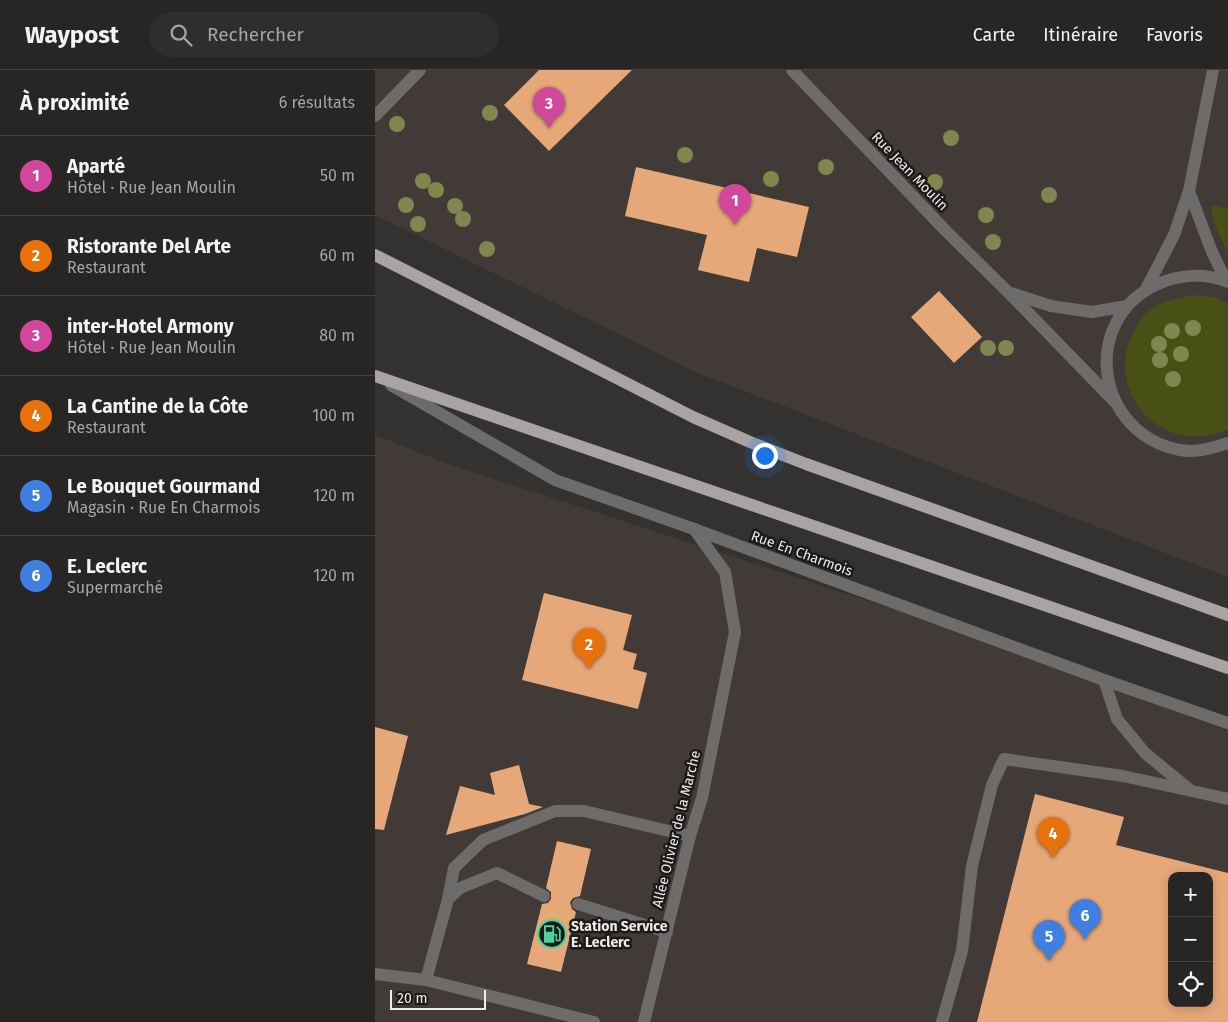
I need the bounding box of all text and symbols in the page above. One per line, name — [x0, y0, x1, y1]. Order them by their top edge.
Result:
search box — [149, 12, 499, 57]
text: Waypost — [25, 21, 119, 49]
icon: search — [167, 21, 195, 49]
text: Rechercher — [207, 23, 304, 46]
text: Carte — [973, 24, 1015, 46]
text: Itinéraire — [1043, 24, 1118, 46]
text: Favoris — [1146, 24, 1203, 46]
pin: 3 — [533, 87, 565, 128]
text: À proximité — [20, 90, 129, 116]
text: 6 résultats — [279, 93, 355, 112]
street label: Rue Jean Moulin — [868, 128, 951, 214]
text: Aparté — [67, 155, 125, 178]
text: 1 — [32, 166, 40, 185]
text: 50 m — [320, 166, 355, 185]
text: Hôtel · Rue Jean Moulin — [67, 178, 236, 197]
pin: 1 — [719, 184, 751, 225]
text: Ristorante Del Arte — [67, 235, 231, 258]
text: 2 — [32, 246, 40, 265]
text: 60 m — [320, 246, 355, 265]
text: Restaurant — [67, 258, 146, 277]
text: inter-Hotel Armony — [67, 315, 234, 338]
text: 3 — [32, 326, 40, 345]
text: 80 m — [319, 326, 355, 345]
text: Hôtel · Rue Jean Moulin — [67, 338, 236, 357]
text: La Cantine de la Côte — [67, 395, 248, 418]
text: 4 — [31, 406, 41, 425]
text: 100 m — [312, 406, 355, 425]
text: Restaurant — [67, 418, 146, 437]
your location — [752, 443, 778, 469]
text: Le Bouquet Gourmand — [67, 475, 260, 498]
text: 5 — [32, 486, 40, 505]
text: 120 m — [313, 486, 355, 505]
text: Magasin · Rue En Charmois — [67, 498, 260, 517]
street label: Rue En Charmois — [749, 527, 855, 580]
text: E. Leclerc — [67, 555, 147, 578]
text: 6 — [31, 566, 41, 585]
text: 120 m — [313, 566, 355, 585]
text: Supermarché — [67, 578, 163, 597]
pin: 2 — [573, 628, 605, 669]
street label: Allée Olivier de la Marche — [649, 749, 704, 910]
pin: 4 — [1037, 817, 1069, 858]
map controls — [1168, 872, 1213, 1007]
button: + — [1168, 872, 1213, 917]
pin: 6 — [1069, 899, 1101, 940]
button: − — [1168, 917, 1213, 962]
place label: Station Service E. Leclerc — [571, 918, 668, 951]
fuel station icon: Station Service E. Leclerc — [537, 919, 567, 949]
pin: 5 — [1033, 920, 1065, 961]
button: locate — [1168, 962, 1213, 1007]
scale bar — [390, 987, 486, 1010]
text: 20 m — [397, 990, 427, 1007]

